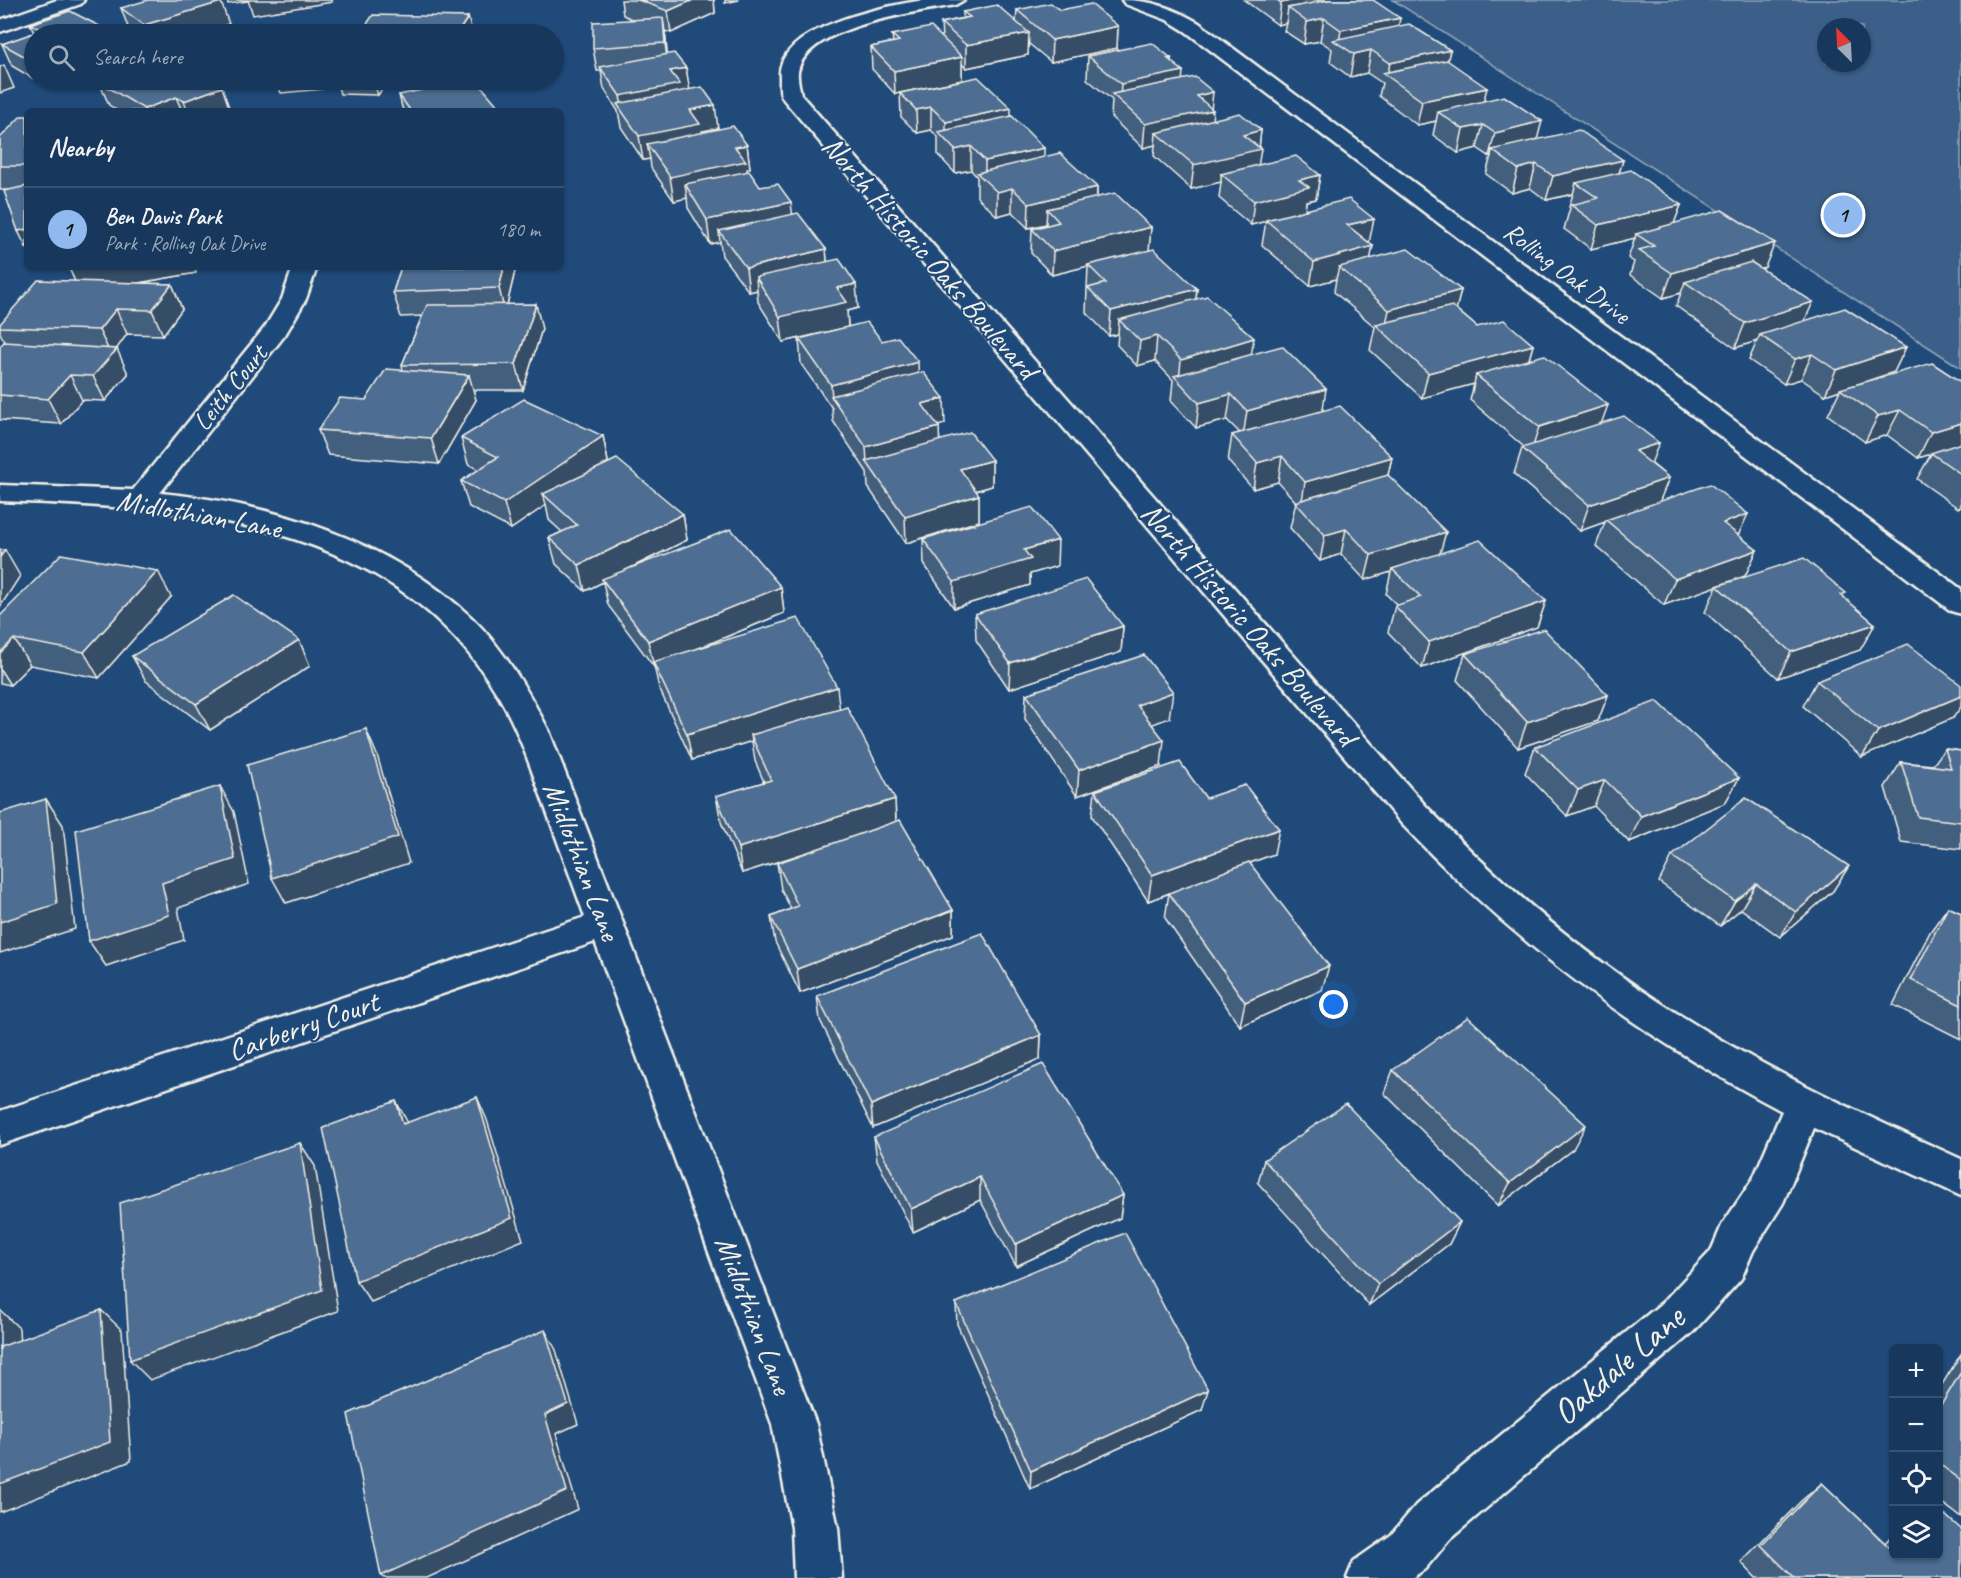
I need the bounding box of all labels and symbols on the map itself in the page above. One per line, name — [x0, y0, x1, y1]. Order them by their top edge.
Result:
north arrow — [1817, 18, 1871, 72]
street label: North Historic Oaks Boulevard — [814, 127, 1049, 390]
pin: 1 — [1824, 192, 1862, 238]
street label: Rolling Oak Drive — [1497, 215, 1638, 332]
street label: Leith Court — [186, 337, 276, 437]
street label: Midlothian Lane — [114, 481, 286, 548]
street label: North Historic Oaks Boulevard — [1133, 494, 1368, 757]
street label: Midlothian Lane — [534, 777, 630, 948]
street label: Carberry Court — [223, 982, 386, 1069]
your location — [1319, 990, 1348, 1019]
street label: Midlothian Lane — [706, 1231, 802, 1402]
street label: Oakdale Lane — [1542, 1293, 1695, 1435]

